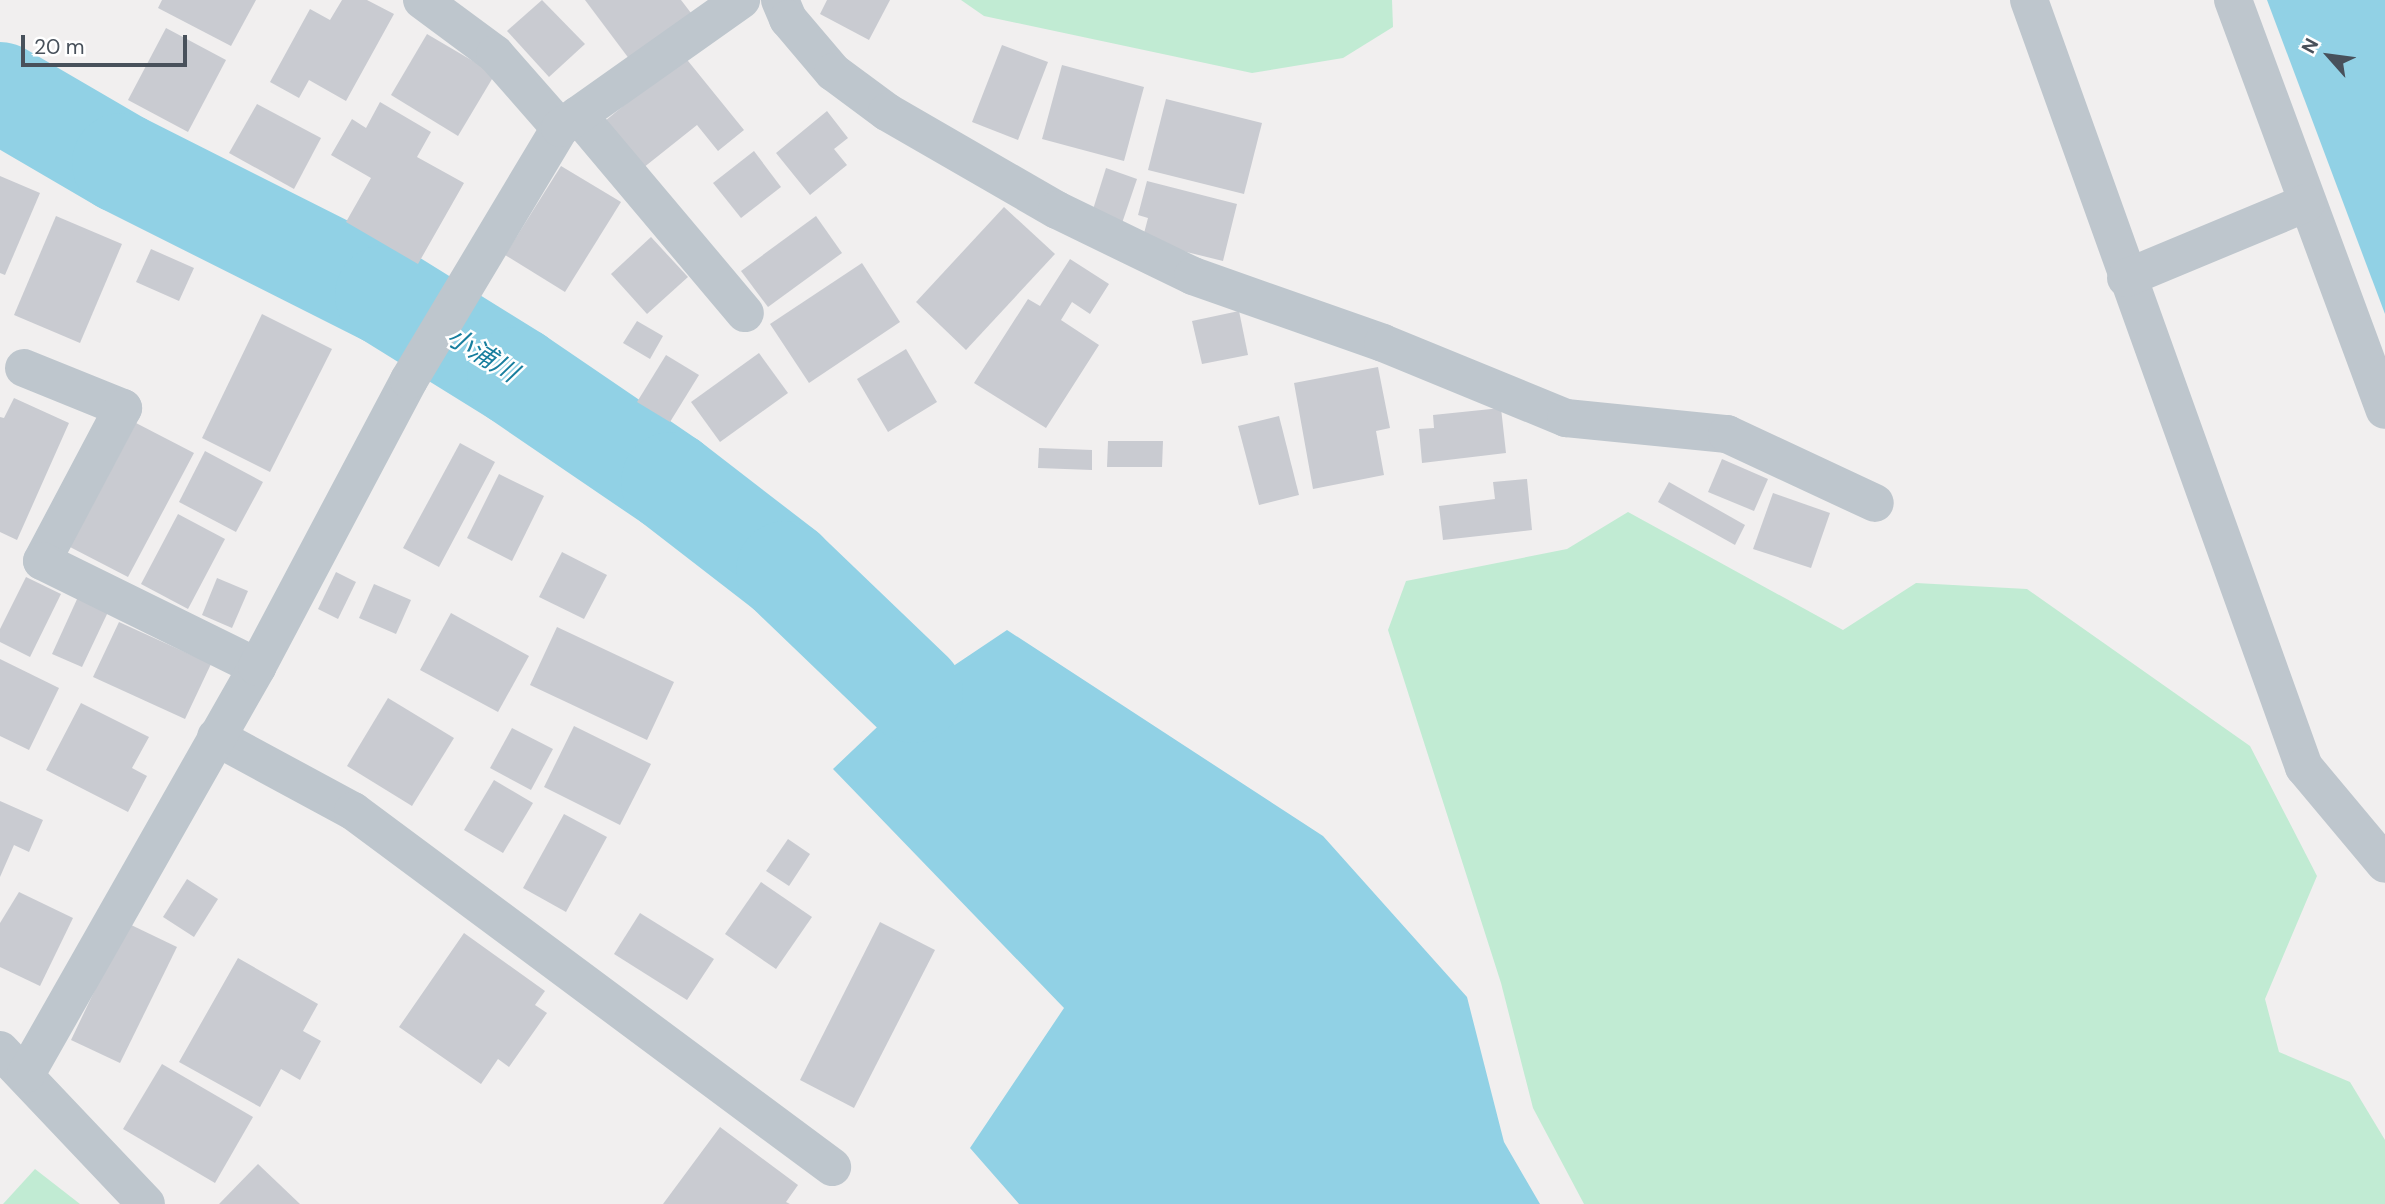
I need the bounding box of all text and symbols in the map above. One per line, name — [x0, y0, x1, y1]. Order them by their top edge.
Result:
scale bar — [24, 21, 191, 65]
north arrow — [2294, 21, 2364, 91]
text: 20 m — [34, 33, 85, 61]
text: N — [2296, 34, 2324, 58]
water label: 小浦川 — [441, 321, 523, 389]

